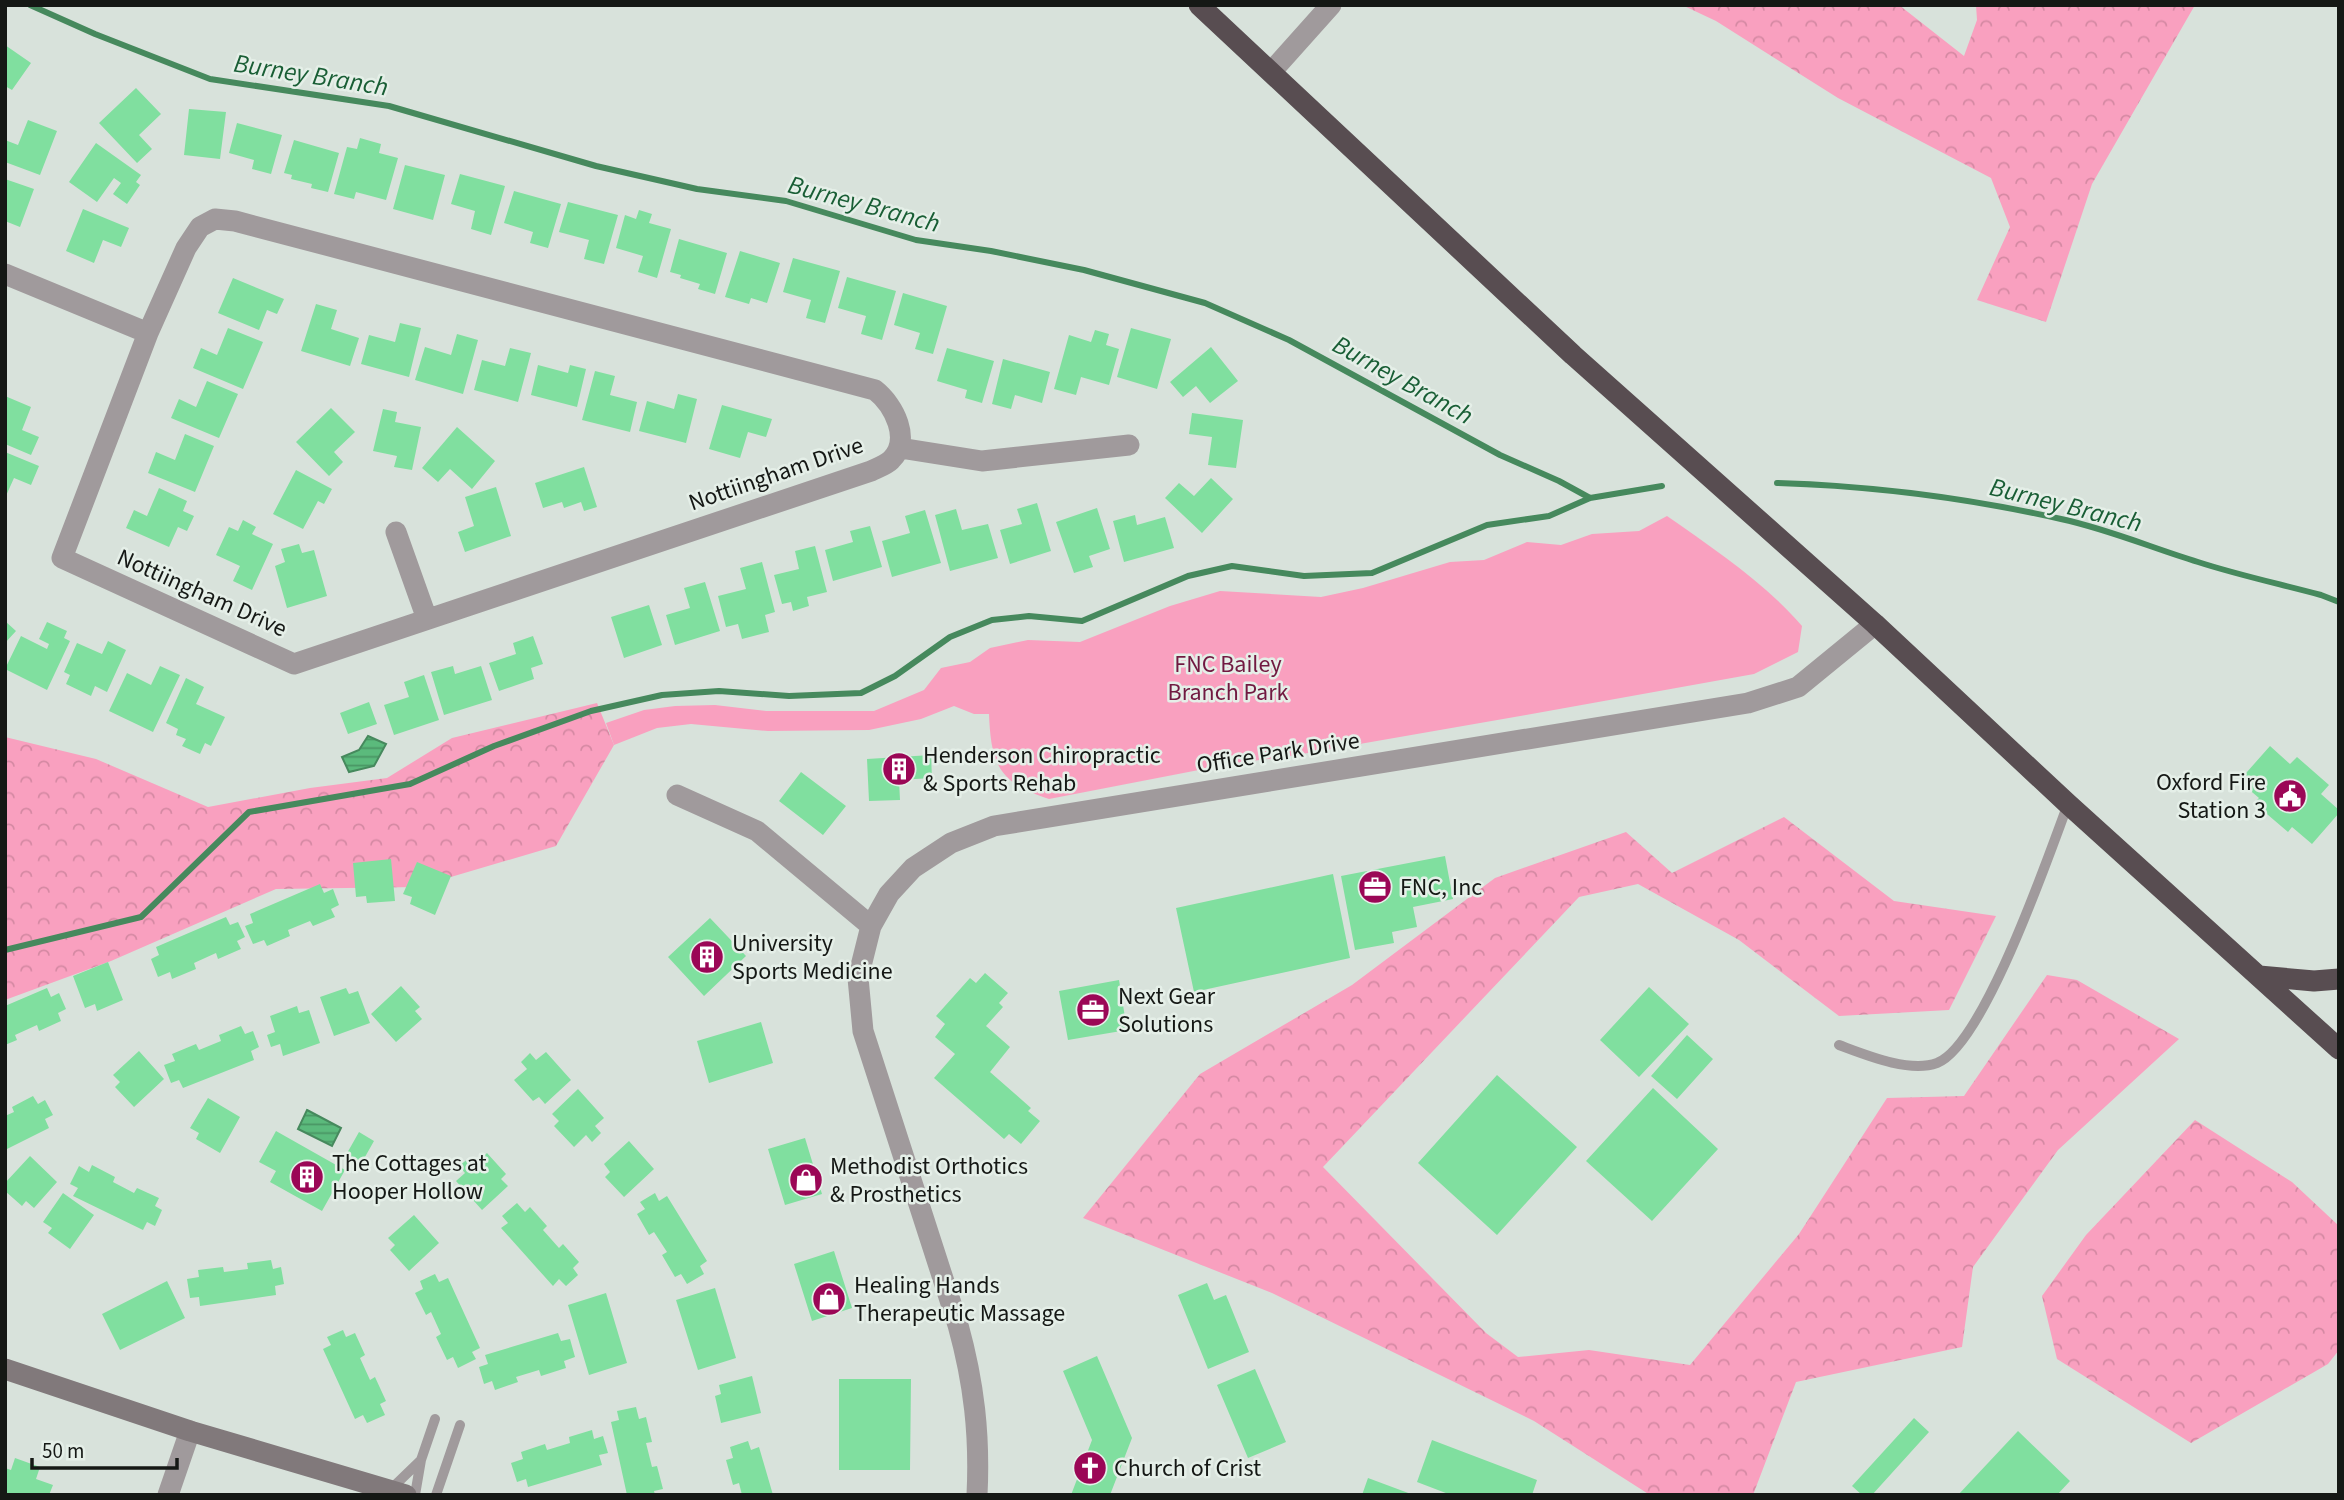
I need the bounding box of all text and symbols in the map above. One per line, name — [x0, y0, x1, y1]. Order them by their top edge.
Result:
water label: Burney Branch — [231, 45, 391, 105]
water label: Burney Branch — [784, 166, 944, 242]
water label: Burney Branch — [1326, 326, 1480, 434]
street label: Nottiingham Drive — [684, 428, 868, 520]
water label: Burney Branch — [1986, 468, 2146, 542]
street label: Nottiingham Drive — [111, 540, 293, 646]
park label: FNC Bailey Branch Park — [1168, 647, 1288, 710]
street label: Office Park Drive — [1194, 723, 1362, 783]
place label: Henderson Chiropractic & Sports Rehab — [923, 738, 1161, 801]
building icon: Henderson Chiropractic & Sports Rehab — [880, 750, 918, 788]
place label: Oxford Fire Station 3 — [2156, 765, 2266, 828]
public building icon: Oxford Fire Station 3 — [2271, 777, 2309, 815]
office icon: FNC, Inc — [1356, 868, 1394, 906]
place label: FNC, Inc — [1400, 870, 1482, 905]
place label: University Sports Medicine — [732, 926, 893, 989]
building icon: University Sports Medicine — [688, 938, 726, 976]
place label: Next Gear Solutions — [1118, 979, 1216, 1042]
office icon: Next Gear Solutions — [1074, 991, 1112, 1029]
place label: The Cottages at Hooper Hollow — [332, 1146, 487, 1209]
place label: Methodist Orthotics & Prosthetics — [830, 1149, 1028, 1212]
building icon: The Cottages at Hooper Hollow — [288, 1158, 326, 1196]
shop icon: Methodist Orthotics & Prosthetics — [787, 1161, 825, 1199]
place label: Healing Hands Therapeutic Massage — [854, 1268, 1065, 1331]
shop icon: Healing Hands Therapeutic Massage — [810, 1280, 848, 1318]
scale bar — [32, 1426, 177, 1470]
text: 50 m — [42, 1436, 84, 1466]
church icon: Church of Crist — [1071, 1449, 1109, 1487]
place label: Church of Crist — [1114, 1451, 1261, 1486]

